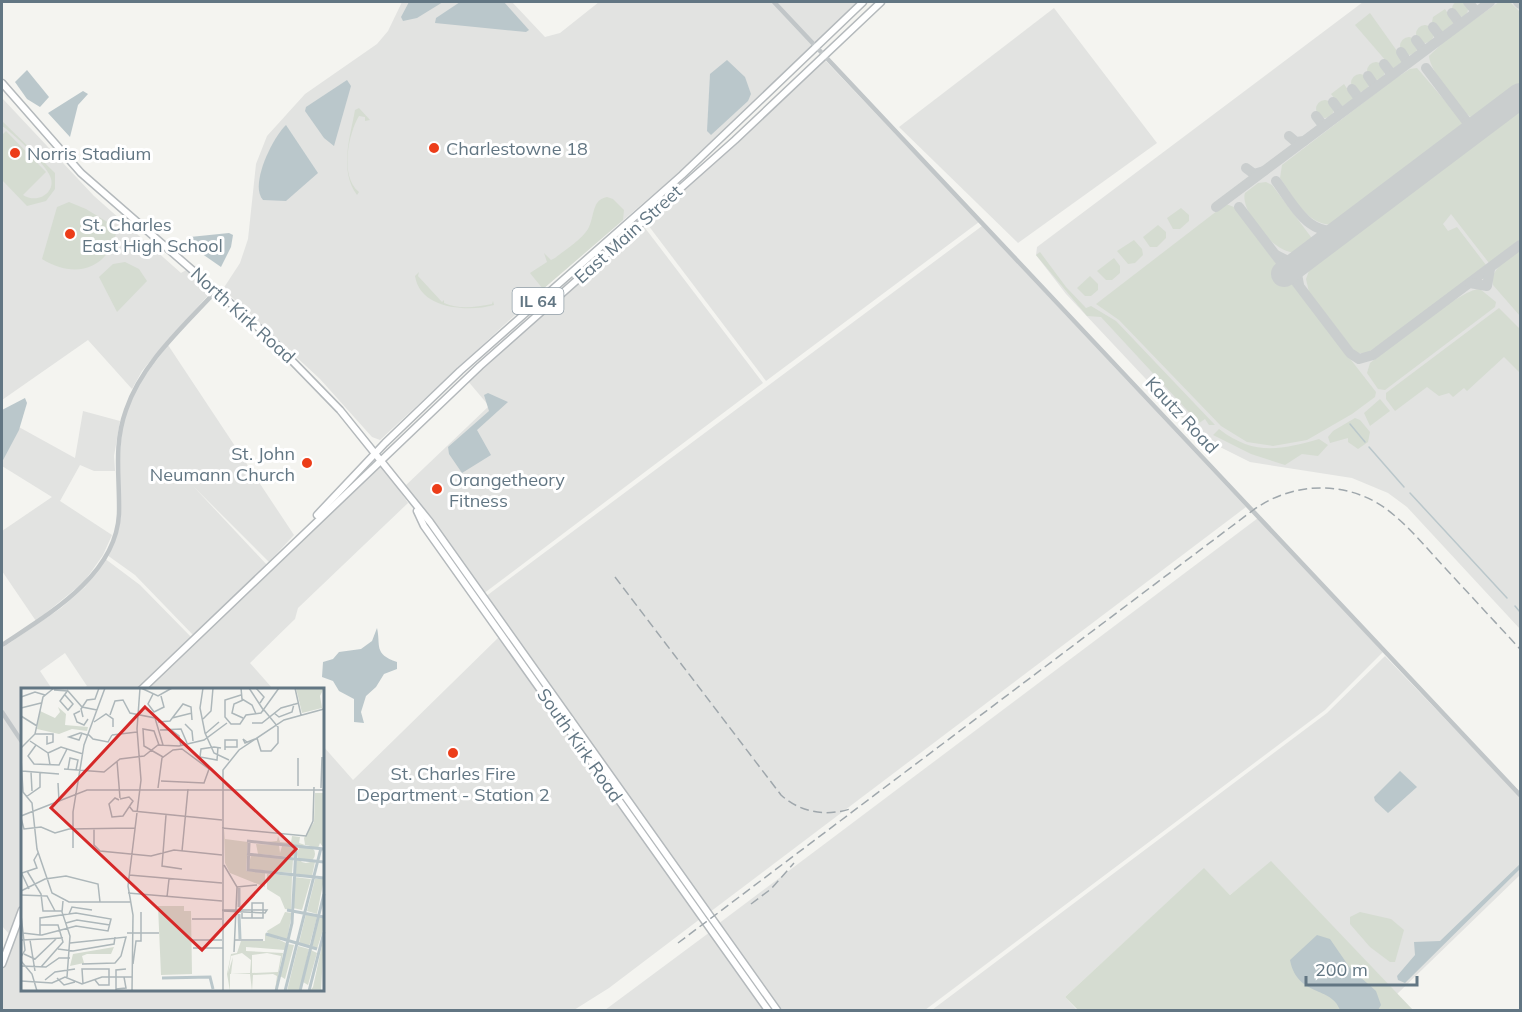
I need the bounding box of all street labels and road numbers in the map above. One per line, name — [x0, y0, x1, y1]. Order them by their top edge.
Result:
street label: East Main Street — [570, 180, 686, 288]
street label: North Kirk Road — [186, 262, 300, 368]
road number: IL 64 — [512, 288, 564, 314]
street label: Kautz Road — [1140, 372, 1224, 458]
street label: South Kirk Road — [532, 684, 628, 806]

